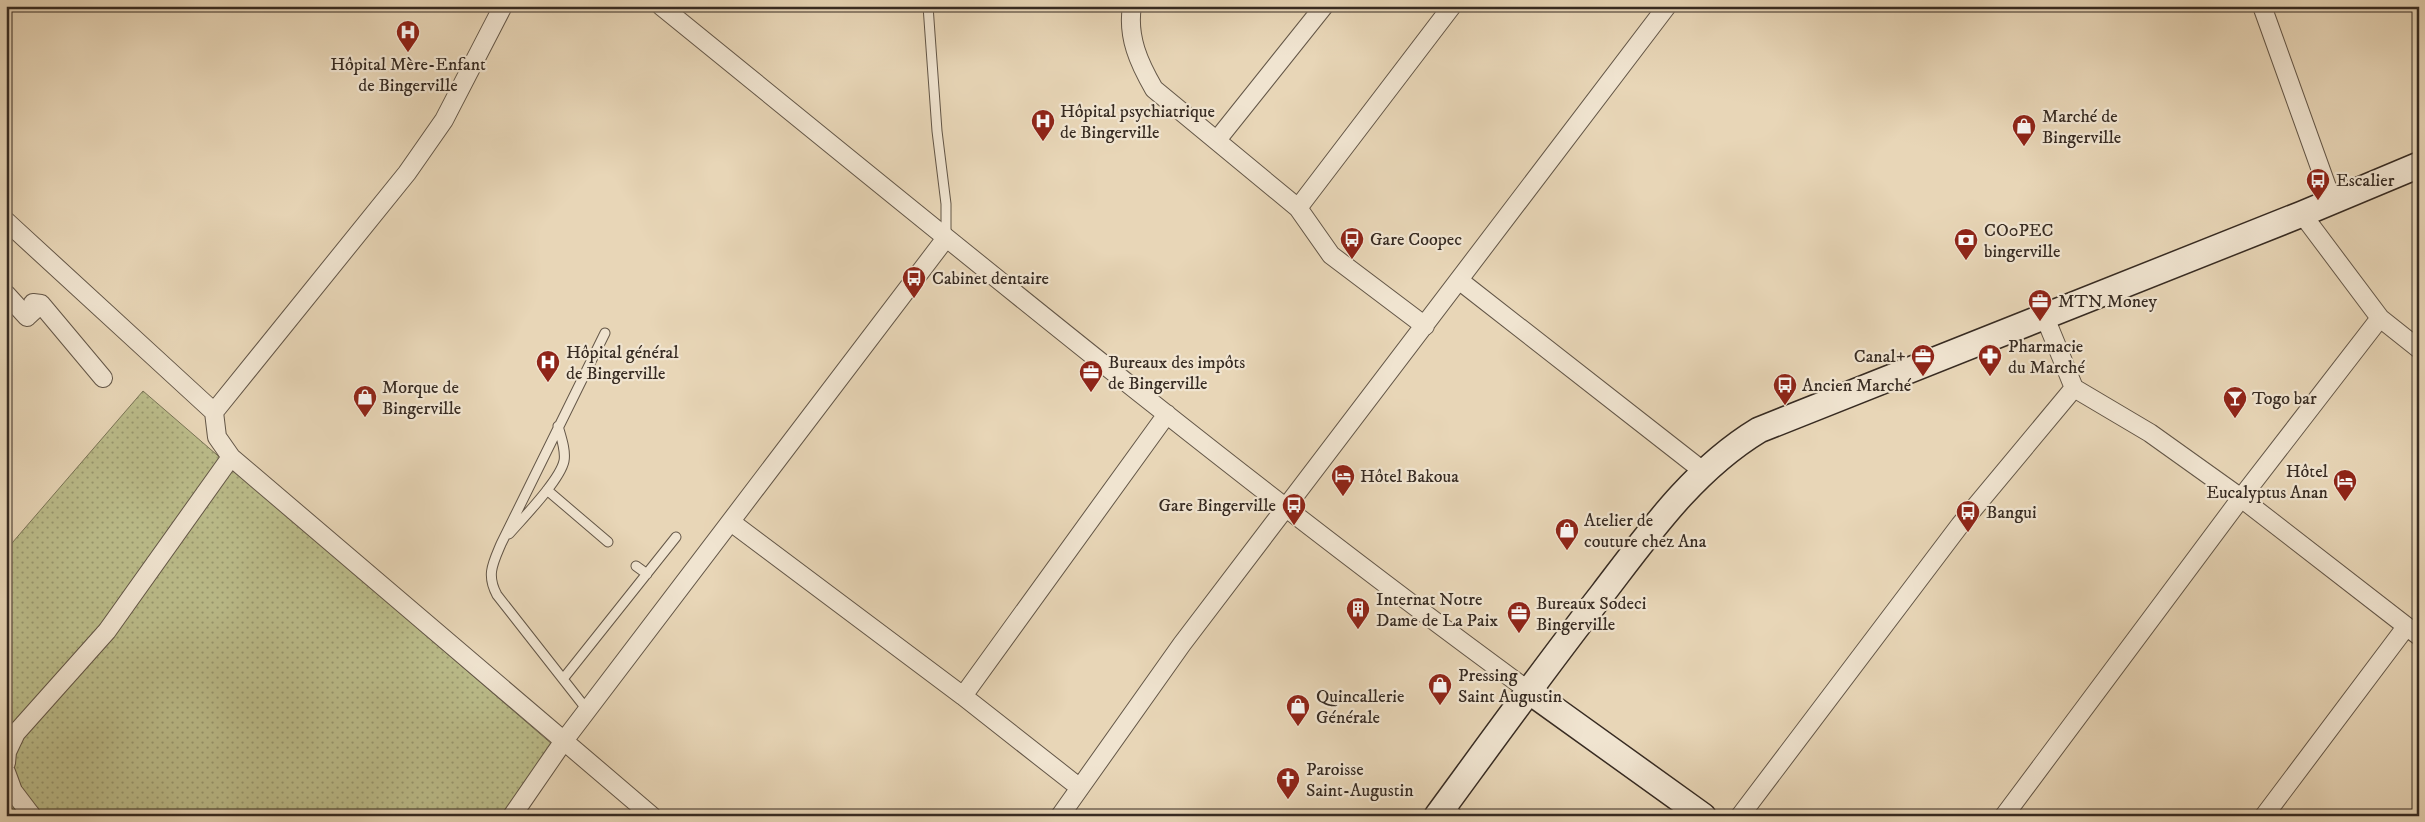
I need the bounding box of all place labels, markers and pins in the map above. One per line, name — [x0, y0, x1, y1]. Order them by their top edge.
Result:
hospital icon: Hôpital Mère-Enfant de Bingerville — [395, 19, 421, 53]
place label: Hôpital Mère-Enfant de Bingerville — [330, 54, 486, 97]
place label: Hôpital psychiatrique de Bingerville — [1060, 101, 1215, 144]
place label: Marché de Bingerville — [2042, 106, 2121, 149]
hospital icon: Hôpital psychiatrique de Bingerville — [1030, 108, 1056, 142]
shop icon: Marché de Bingerville — [2011, 113, 2037, 147]
bus stop icon: Escalier — [2305, 167, 2331, 201]
place label: Escalier — [2336, 170, 2395, 192]
place label: CO0PEC bingerville — [1984, 220, 2060, 263]
bus stop icon: Gare Coopec — [1339, 226, 1365, 260]
bank icon: CO0PEC bingerville — [1953, 227, 1979, 261]
place label: Gare Coopec — [1370, 229, 1462, 251]
bus stop icon: Cabinet dentaire — [901, 265, 927, 299]
place label: Cabinet dentaire — [932, 268, 1049, 290]
office icon: MTN Money — [2027, 288, 2053, 322]
place label: MTN Money — [2058, 291, 2157, 313]
place label: Pharmacie du Marché — [2008, 336, 2085, 379]
place label: Hôpital général de Bingerville — [566, 342, 679, 385]
office icon: Canal+ — [1910, 343, 1936, 377]
pharmacy icon: Pharmacie du Marché — [1977, 343, 2003, 377]
place label: Canal+ — [1854, 346, 1906, 368]
hospital icon: Hôpital général de Bingerville — [535, 349, 561, 383]
place label: Bureaux des impôts de Bingerville — [1108, 352, 1245, 395]
office icon: Bureaux des impôts de Bingerville — [1078, 359, 1104, 393]
bus stop icon: Ancien Marché — [1772, 372, 1798, 406]
place label: Ancien Marché — [1802, 375, 1912, 397]
place label: Morque de Bingerville — [382, 377, 461, 420]
shop icon: Morque de Bingerville — [352, 384, 378, 418]
bar icon: Togo bar — [2222, 385, 2248, 419]
place label: Togo bar — [2252, 388, 2317, 410]
place label: Hôtel Eucalyptus Anan — [2206, 461, 2329, 504]
hotel icon: Hôtel Bakoua — [1330, 463, 1356, 497]
place label: Hôtel Bakoua — [1360, 466, 1459, 488]
hotel icon: Hôtel Eucalyptus Anan — [2332, 468, 2358, 502]
bus stop icon: Gare Bingerville — [1281, 492, 1307, 526]
place label: Gare Bingerville — [1158, 495, 1276, 517]
bus stop icon: Bangui — [1955, 499, 1981, 533]
place label: Bangui — [1986, 502, 2037, 524]
place label: Atelier de couture chez Ana — [1584, 510, 1707, 553]
shop icon: Atelier de couture chez Ana — [1554, 517, 1580, 551]
place label: Internat Notre Dame de La Paix — [1376, 589, 1498, 632]
place label: Bureaux Sodeci Bingerville — [1536, 593, 1646, 636]
building icon: Internat Notre Dame de La Paix — [1345, 596, 1371, 630]
office icon: Bureaux Sodeci Bingerville — [1506, 600, 1532, 634]
place label: Pressing Saint Augustin — [1458, 665, 1563, 708]
shop icon: Pressing Saint Augustin — [1427, 672, 1453, 706]
place label: Quincallerie Générale — [1316, 686, 1404, 729]
shop icon: Quincallerie Générale — [1285, 693, 1311, 727]
place label: Paroisse Saint-Augustin — [1306, 759, 1414, 802]
church icon: Paroisse Saint-Augustin — [1275, 766, 1301, 800]

